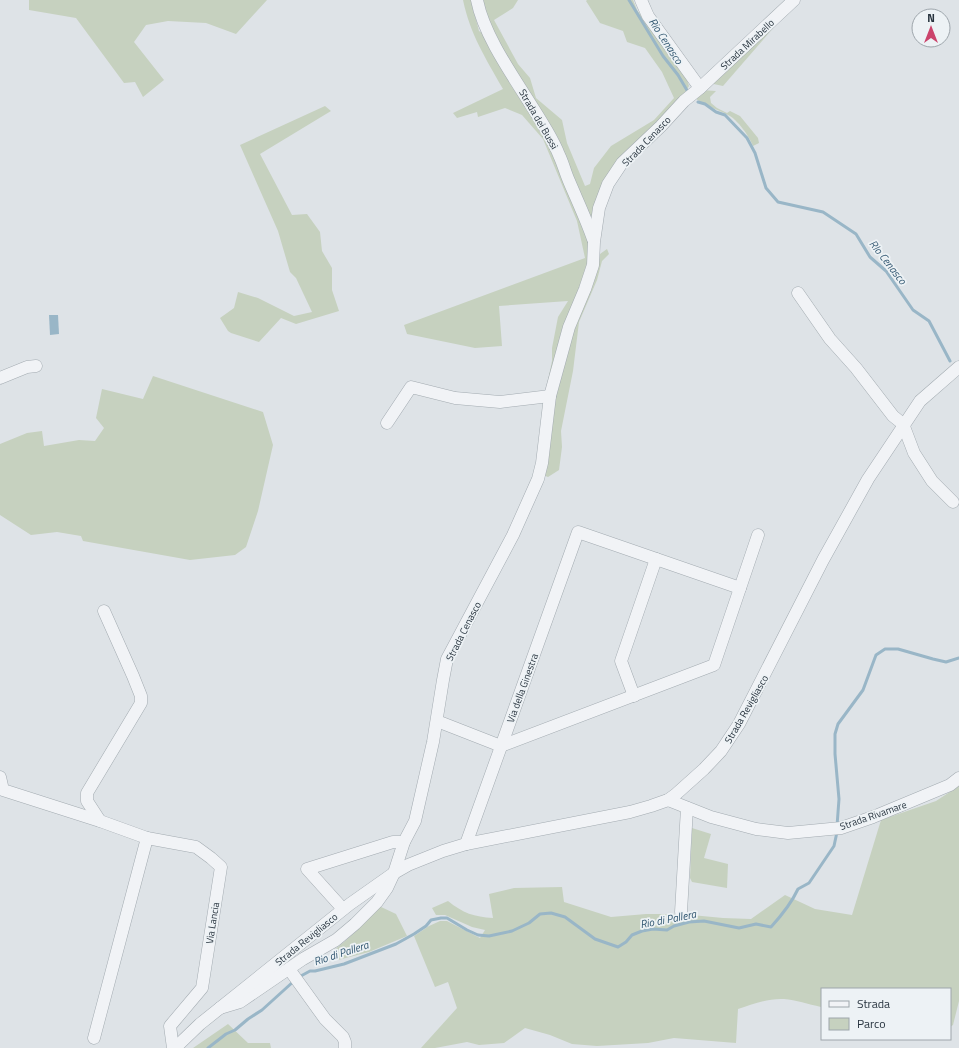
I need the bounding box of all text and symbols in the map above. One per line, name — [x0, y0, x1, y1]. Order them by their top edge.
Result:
north arrow — [911, 8, 951, 48]
text: N — [927, 10, 935, 26]
water label: Rio Cenasco — [645, 15, 687, 68]
street label: Strada Mirabello — [717, 15, 778, 73]
street label: Strada dei Bussi — [515, 86, 562, 152]
street label: Strada Cenasco — [618, 113, 674, 170]
water label: RIo Cenasco — [866, 236, 911, 288]
street label: Strada Cenasco — [442, 599, 485, 664]
street label: Via della Ginestra — [503, 651, 542, 725]
street label: Strada Revigliasco — [721, 672, 772, 746]
street label: Strada Rivamare — [838, 797, 909, 834]
street label: Via Lancia — [202, 901, 223, 945]
water label: Rio di Pallera — [639, 906, 698, 932]
street label: Strada Revigliasco — [272, 909, 341, 969]
water label: Rio di Pallera — [312, 936, 371, 969]
legend — [821, 988, 951, 1040]
text: Strada — [857, 994, 890, 1013]
text: Parco — [857, 1014, 886, 1033]

